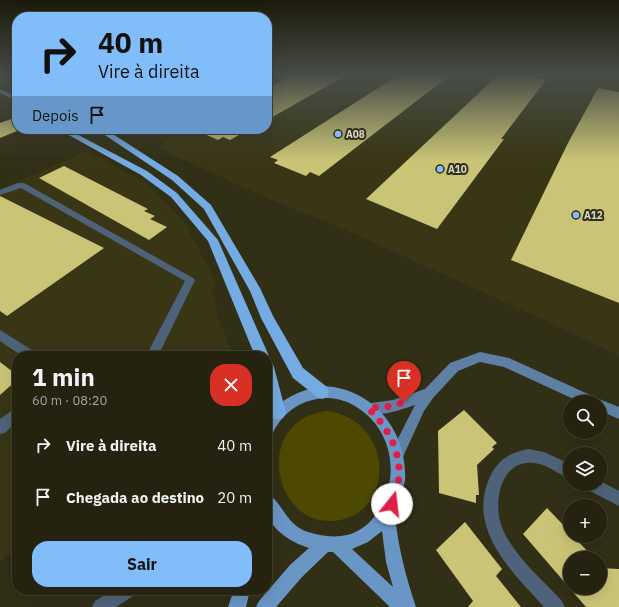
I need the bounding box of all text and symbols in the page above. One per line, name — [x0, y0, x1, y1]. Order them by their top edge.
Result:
text: 40 m — [98, 24, 163, 61]
icon: right — [32, 28, 84, 80]
text: Vire à direita — [98, 60, 200, 83]
icon: arrive — [86, 104, 108, 126]
text: Depois — [32, 106, 78, 125]
place label: A08 — [346, 128, 365, 141]
marker: A08 — [333, 129, 343, 139]
place label: A10 — [448, 163, 467, 176]
marker: A10 — [435, 164, 445, 174]
place label: A12 — [584, 209, 603, 222]
marker: A12 — [571, 210, 581, 220]
text: 1 min — [32, 361, 95, 393]
pin — [387, 361, 421, 402]
button: close — [210, 364, 252, 406]
icon: arrive — [393, 367, 415, 389]
text: 60 m · 08:20 — [32, 392, 107, 409]
map controls — [563, 395, 607, 595]
button: search — [563, 395, 607, 439]
icon: right — [32, 434, 54, 456]
text: Vire à direita — [66, 436, 156, 455]
text: 40 m — [217, 436, 252, 455]
button: layers — [563, 447, 607, 491]
position arrow — [371, 483, 413, 525]
icon: arrive — [32, 486, 54, 508]
text: Chegada ao destino — [66, 488, 204, 507]
text: 20 m — [217, 488, 252, 507]
button: + — [563, 499, 607, 543]
button: Sair — [32, 541, 252, 587]
button: − — [563, 551, 607, 595]

